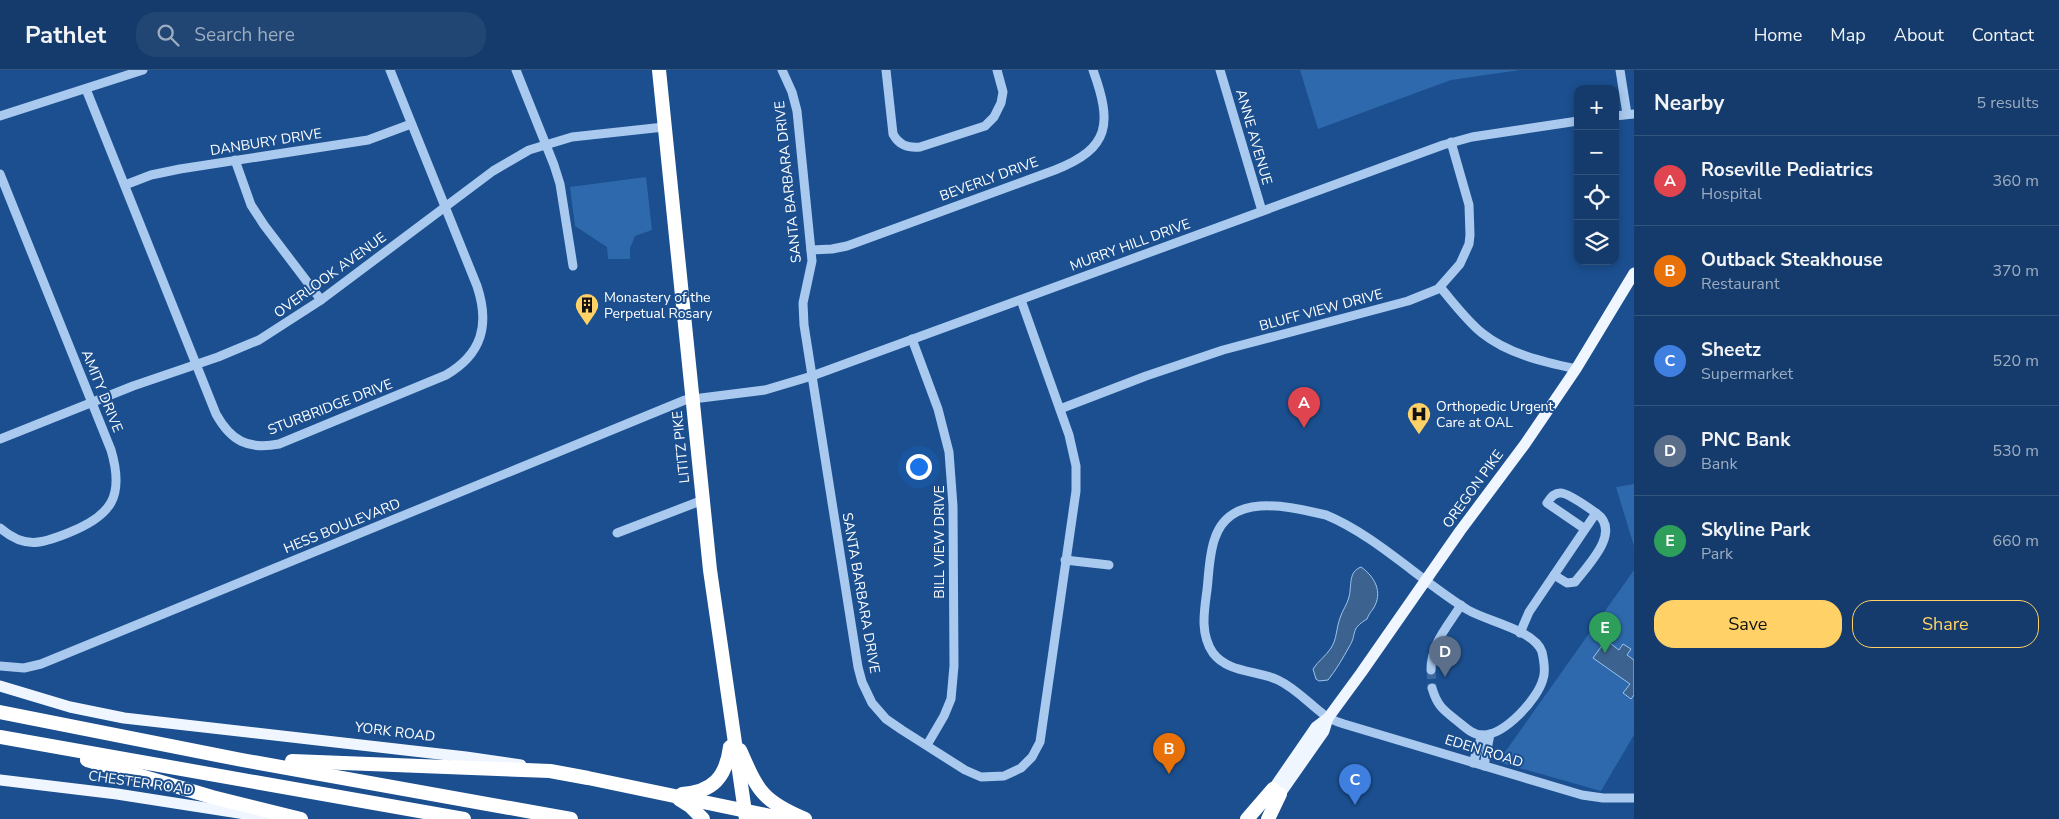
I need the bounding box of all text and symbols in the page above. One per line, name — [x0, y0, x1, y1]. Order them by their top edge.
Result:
search box — [136, 12, 486, 57]
text: Pathlet — [25, 19, 106, 51]
icon: search — [154, 21, 182, 49]
text: Search here — [194, 22, 295, 48]
text: Home — [1754, 23, 1802, 47]
text: Map — [1830, 23, 1866, 47]
text: About — [1894, 23, 1944, 47]
text: Contact — [1972, 23, 2034, 47]
map controls — [1574, 85, 1619, 265]
button: + — [1574, 85, 1619, 130]
street label: ANNE AVENUE — [1231, 87, 1277, 187]
text: Nearby — [1654, 89, 1724, 117]
text: 5 results — [1977, 92, 2039, 114]
street label: SANTA BARBARA DRIVE — [770, 100, 806, 264]
street label: DANBURY DRIVE — [209, 124, 323, 160]
button: − — [1574, 130, 1619, 175]
street label: BEVERLY DRIVE — [937, 152, 1041, 206]
text: Roseville Pediatrics — [1701, 157, 1873, 183]
text: A — [1664, 170, 1676, 192]
text: 360 m — [1992, 170, 2039, 192]
button: locate — [1574, 175, 1619, 220]
text: Hospital — [1701, 183, 1762, 205]
street label: MURRY HILL DRIVE — [1067, 214, 1193, 276]
button: layers — [1574, 220, 1619, 265]
street label: OVERLOOK AVENUE — [270, 228, 390, 322]
text: Outback Steakhouse — [1701, 247, 1883, 273]
text: B — [1664, 260, 1676, 282]
text: 370 m — [1992, 260, 2039, 282]
text: Restaurant — [1701, 273, 1780, 295]
street label: BLUFF VIEW DRIVE — [1257, 284, 1385, 336]
place label: Monastery of the Perpetual Rosary — [604, 288, 713, 323]
building icon: Monastery of the Perpetual Rosary — [574, 292, 600, 326]
text: Sheetz — [1701, 337, 1761, 363]
street label: AMITY DRIVE — [77, 347, 127, 435]
text: C — [1665, 350, 1675, 372]
text: 520 m — [1992, 350, 2039, 372]
text: Supermarket — [1701, 363, 1793, 385]
street label: STURBRIDGE DRIVE — [265, 374, 395, 440]
pin: A — [1288, 387, 1320, 428]
place label: Orthopedic Urgent Care at OAL — [1436, 397, 1554, 432]
hospital icon: Orthopedic Urgent Care at OAL — [1406, 401, 1432, 435]
street label: LITITZ PIKE — [668, 410, 694, 484]
text: PNC Bank — [1701, 427, 1790, 453]
text: D — [1664, 440, 1676, 462]
text: 530 m — [1992, 440, 2039, 462]
street label: OREGON PIKE — [1438, 446, 1508, 532]
text: Bank — [1701, 453, 1737, 475]
your location — [906, 454, 932, 480]
street label: BILL VIEW DRIVE — [930, 485, 949, 599]
street label: HESS BOULEVARD — [281, 494, 403, 558]
street label: SANTA BARBARA DRIVE — [837, 511, 885, 675]
text: Skyline Park — [1701, 517, 1810, 543]
text: E — [1665, 530, 1675, 552]
text: 660 m — [1992, 530, 2039, 552]
text: Park — [1701, 543, 1733, 565]
button: Save — [1654, 600, 1842, 648]
button: Share — [1852, 600, 2039, 648]
pin: E — [1589, 612, 1621, 653]
pin: D — [1429, 636, 1461, 677]
street label: YORK ROAD — [353, 718, 436, 746]
street label: EDEN ROAD — [1442, 730, 1526, 772]
pin: B — [1153, 733, 1185, 774]
pin: C — [1339, 764, 1371, 805]
street label: CHESTER ROAD — [87, 766, 195, 800]

